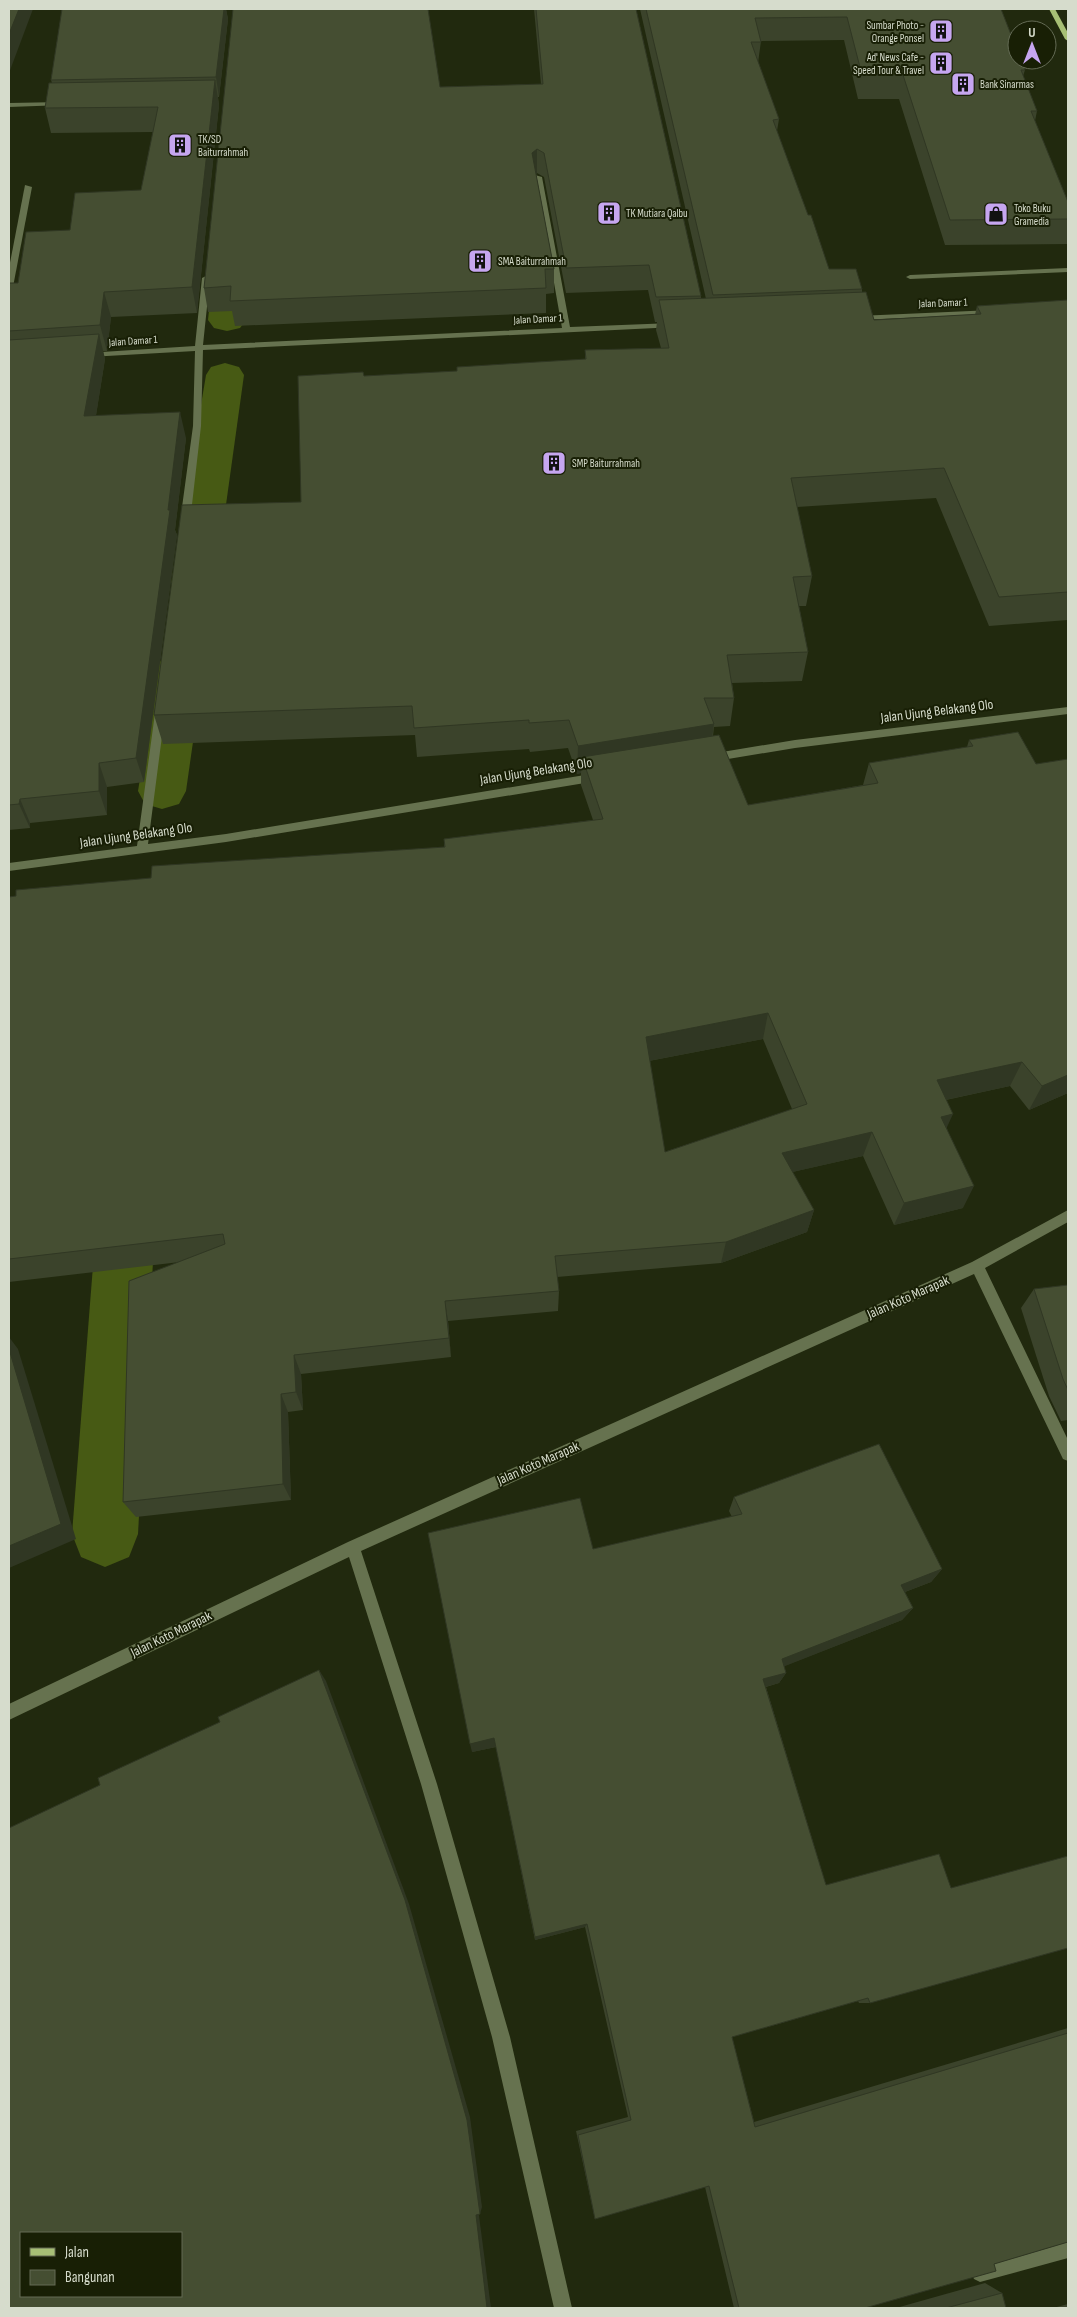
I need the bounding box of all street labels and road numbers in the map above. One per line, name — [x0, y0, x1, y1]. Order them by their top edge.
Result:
street label: Jalan Damar 1 — [917, 296, 968, 310]
street label: Jalan Damar 1 — [512, 311, 563, 327]
street label: Jalan Damar 1 — [107, 333, 158, 349]
street label: Jalan Ujung Belakang Olo — [879, 696, 994, 726]
street label: Jalan Ujung Belakang Olo — [478, 754, 593, 788]
street label: Jalan Ujung Belakang Olo — [78, 819, 193, 851]
street label: Jalan Koto Marapak — [863, 1271, 952, 1323]
street label: Jalan Koto Marapak — [493, 1437, 582, 1489]
street label: Jalan Koto Marapak — [127, 1607, 215, 1661]

